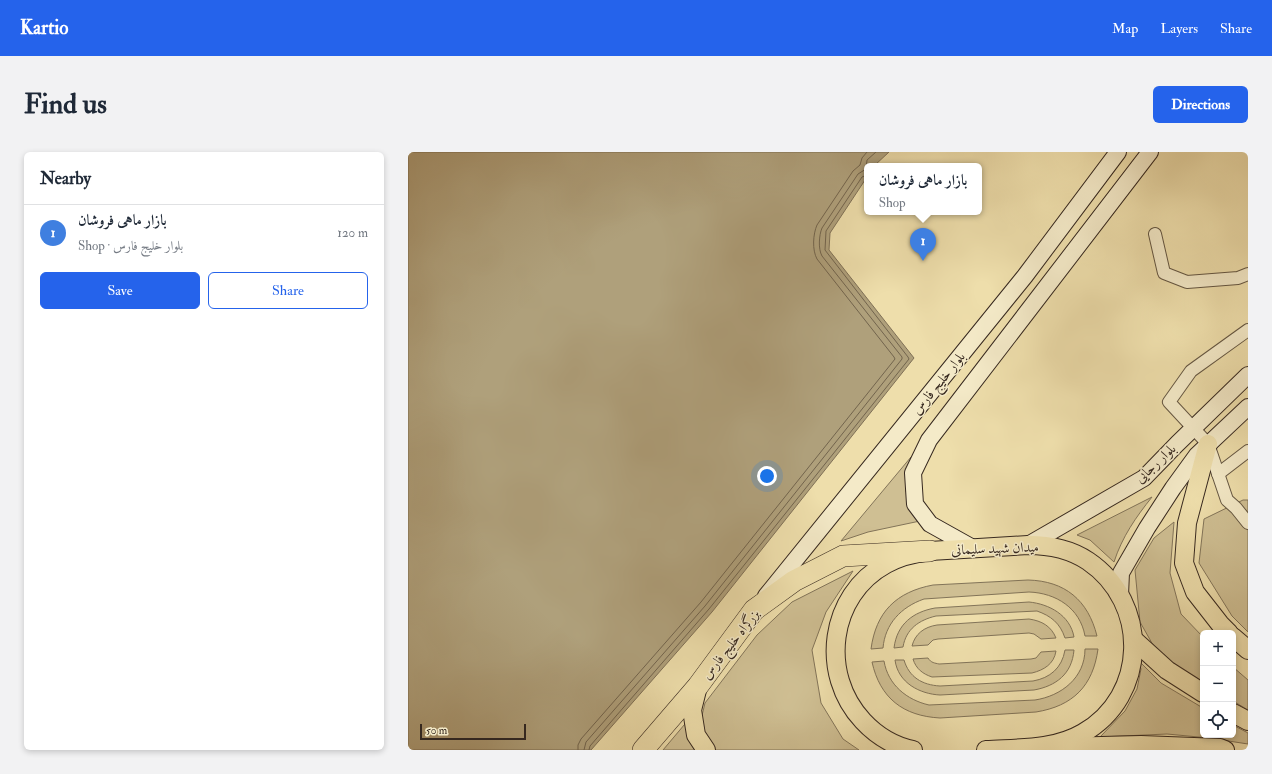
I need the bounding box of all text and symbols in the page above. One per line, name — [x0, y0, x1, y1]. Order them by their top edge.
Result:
text: Kartio — [20, 16, 68, 40]
text: Map — [1112, 20, 1138, 37]
text: Layers — [1160, 20, 1198, 37]
text: Share — [1220, 20, 1252, 37]
button: Directions — [1153, 86, 1248, 123]
text: Find us — [24, 87, 107, 122]
popup — [864, 163, 982, 215]
text: Nearby — [40, 168, 91, 189]
text: بازار ماهی فروشان — [879, 171, 967, 190]
text: Shop — [879, 195, 906, 211]
text: بازار ماهی فروشان — [78, 211, 167, 230]
text: 1 — [51, 225, 55, 241]
text: 120 m — [337, 225, 368, 241]
pin: 1 — [910, 228, 936, 261]
text: Shop · بلوار خلیج فارس — [78, 238, 183, 254]
button: Save — [40, 272, 200, 309]
button: Share — [208, 272, 368, 309]
street label: بلوار خلیج فارس — [908, 348, 972, 421]
street label: بلوار رجایی — [1131, 440, 1180, 487]
your location — [757, 466, 777, 486]
street label: میدان شهید سلیمانی — [951, 538, 1039, 560]
street label: بزرگراه خلیج فارس — [697, 605, 767, 685]
map controls — [1200, 630, 1236, 738]
button: + — [1200, 630, 1236, 666]
button: − — [1200, 666, 1236, 702]
button: locate — [1200, 702, 1236, 738]
scale bar — [420, 722, 526, 741]
text: 50 m — [426, 724, 447, 737]

